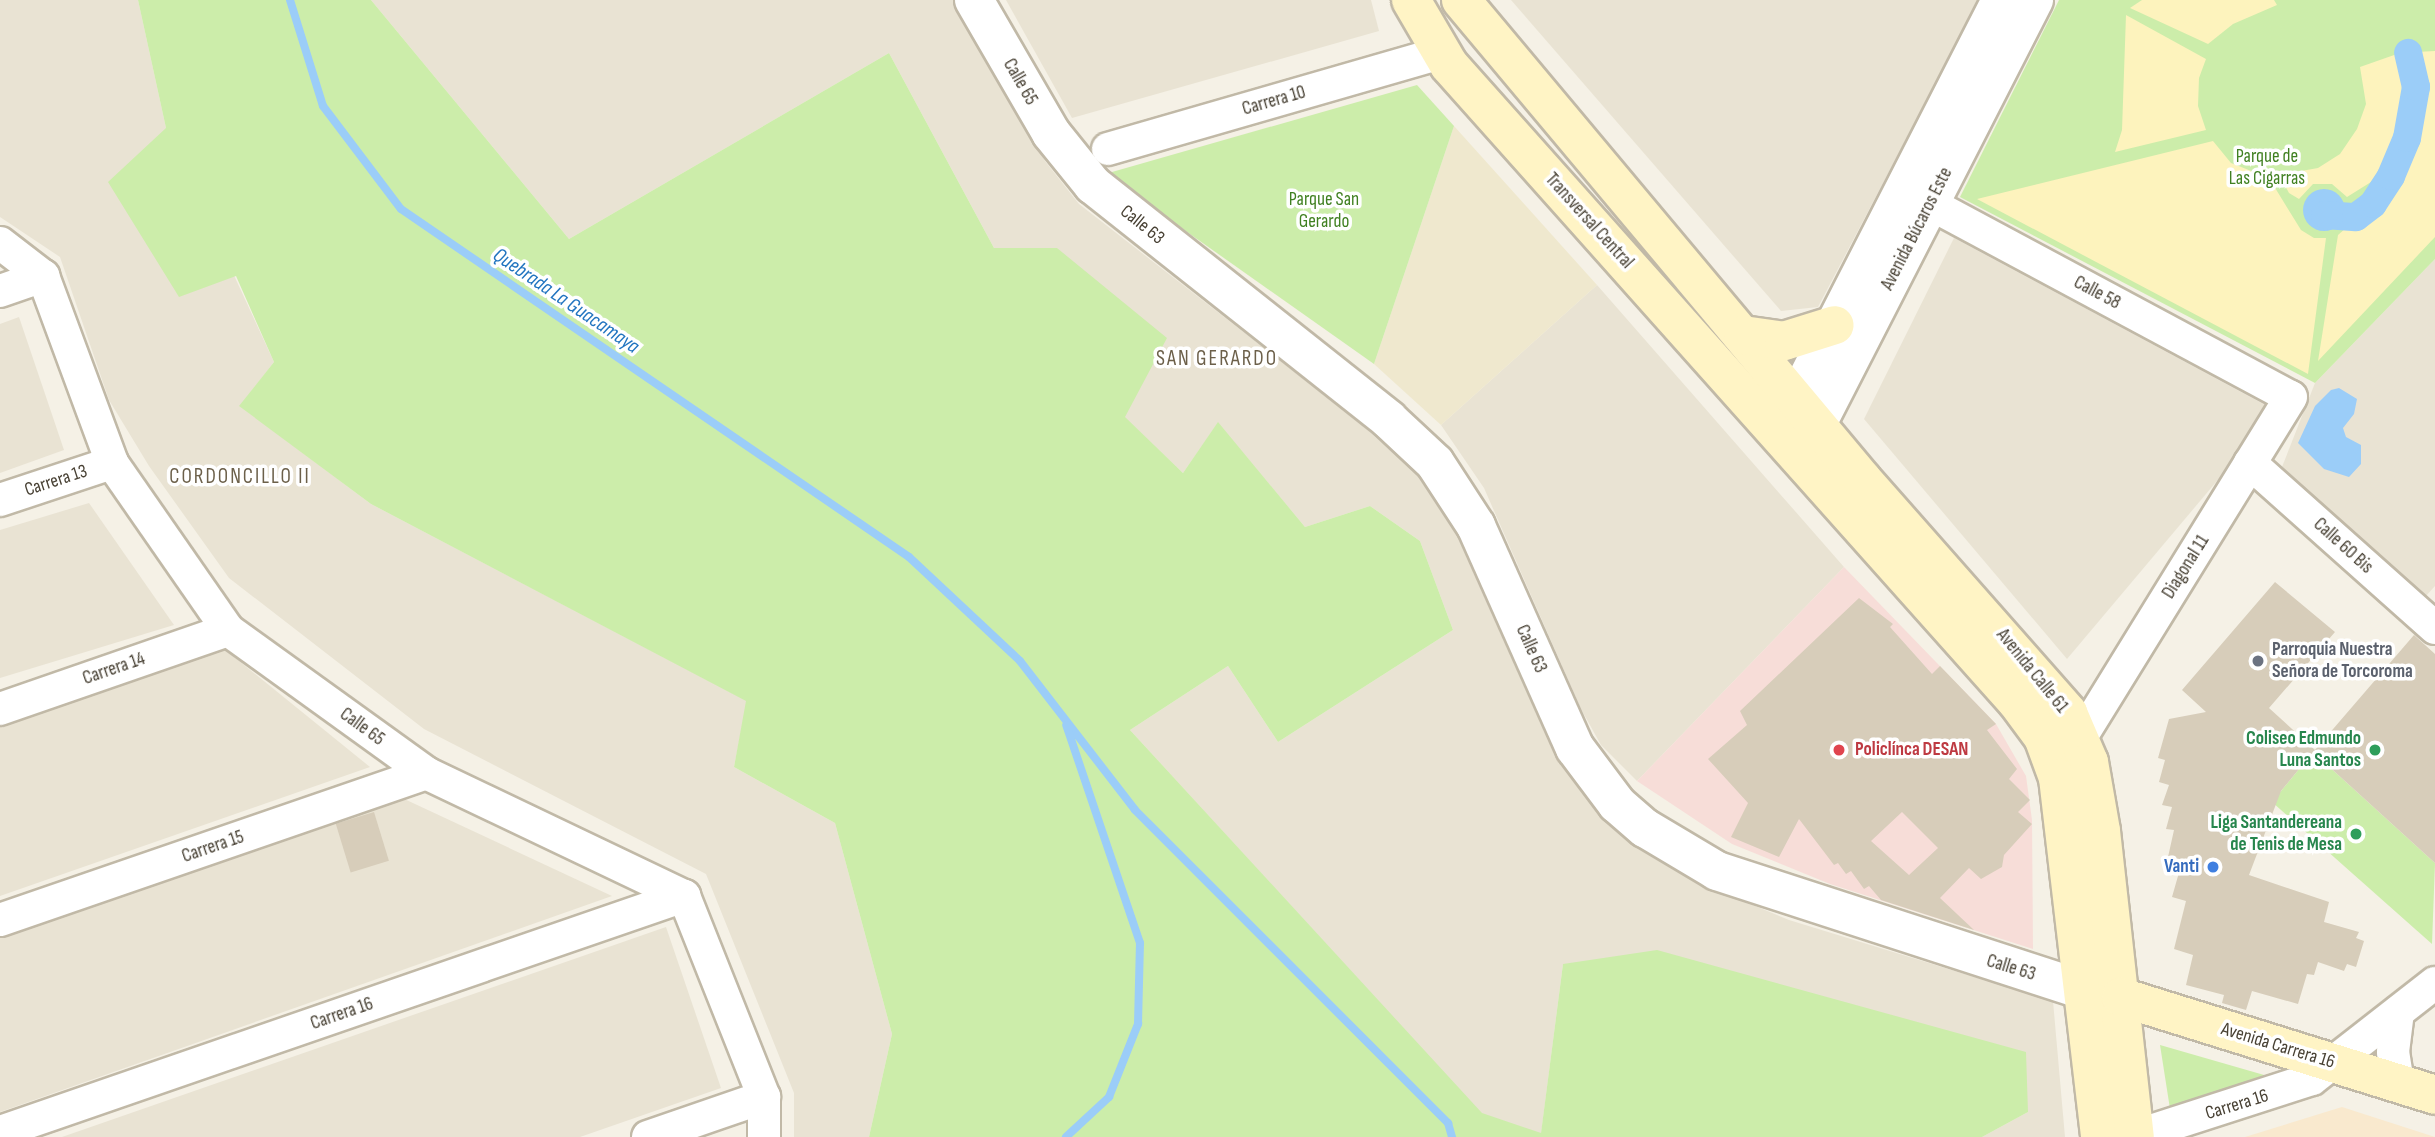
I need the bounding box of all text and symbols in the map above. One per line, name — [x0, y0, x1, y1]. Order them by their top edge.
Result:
street label: Calle 65 — [998, 55, 1042, 109]
street label: Carrera 10 — [1240, 81, 1308, 121]
park label: Parque de Las Cigarras — [2229, 146, 2305, 190]
street label: Avenida Búcaros Este — [1876, 164, 1958, 294]
street label: Transversal Central — [1540, 168, 1638, 274]
park label: Parque San Gerardo — [1289, 189, 1359, 233]
street label: Calle 63 — [1115, 200, 1169, 250]
water label: Quebrada La Guacamaya — [488, 243, 644, 359]
street label: Calle 58 — [2070, 271, 2124, 315]
district label: SAN GERARDO — [1157, 346, 1277, 372]
street label: Carrera 13 — [22, 460, 90, 502]
district label: CORDONCILLO II — [171, 464, 309, 490]
street label: Calle 60 Bis — [2308, 513, 2378, 579]
street label: Diagonal 11 — [2158, 531, 2214, 603]
street label: Calle 63 — [1510, 621, 1552, 677]
street label: Avenida Calle 61 — [1991, 624, 2073, 718]
place label: Parroquia Nuestra Señora de Torcoroma — [2272, 639, 2413, 683]
street label: Carrera 14 — [80, 648, 148, 690]
marker: Parroquia Nuestra Señora de Torcoroma — [2250, 653, 2266, 669]
street label: Calle 65 — [335, 703, 389, 751]
place label: Coliseo Edmundo Luna Santos — [2246, 728, 2361, 772]
place label: Policlínca DESAN — [1855, 739, 1968, 761]
marker: Policlínca DESAN — [1829, 740, 1849, 760]
marker: Coliseo Edmundo Luna Santos — [2367, 742, 2383, 758]
place label: Liga Santandereana de Tenis de Mesa — [2211, 812, 2342, 856]
street label: Carrera 15 — [179, 826, 247, 868]
marker: Liga Santandereana de Tenis de Mesa — [2348, 826, 2364, 842]
place label: Vanti — [2164, 856, 2199, 878]
marker: Vanti — [2205, 859, 2221, 875]
street label: Calle 63 — [1984, 950, 2038, 986]
street label: Carrera 16 — [308, 993, 376, 1035]
street label: Avenida Carrera 16 — [2218, 1018, 2338, 1074]
street label: Carrera 16 — [2203, 1085, 2271, 1125]

